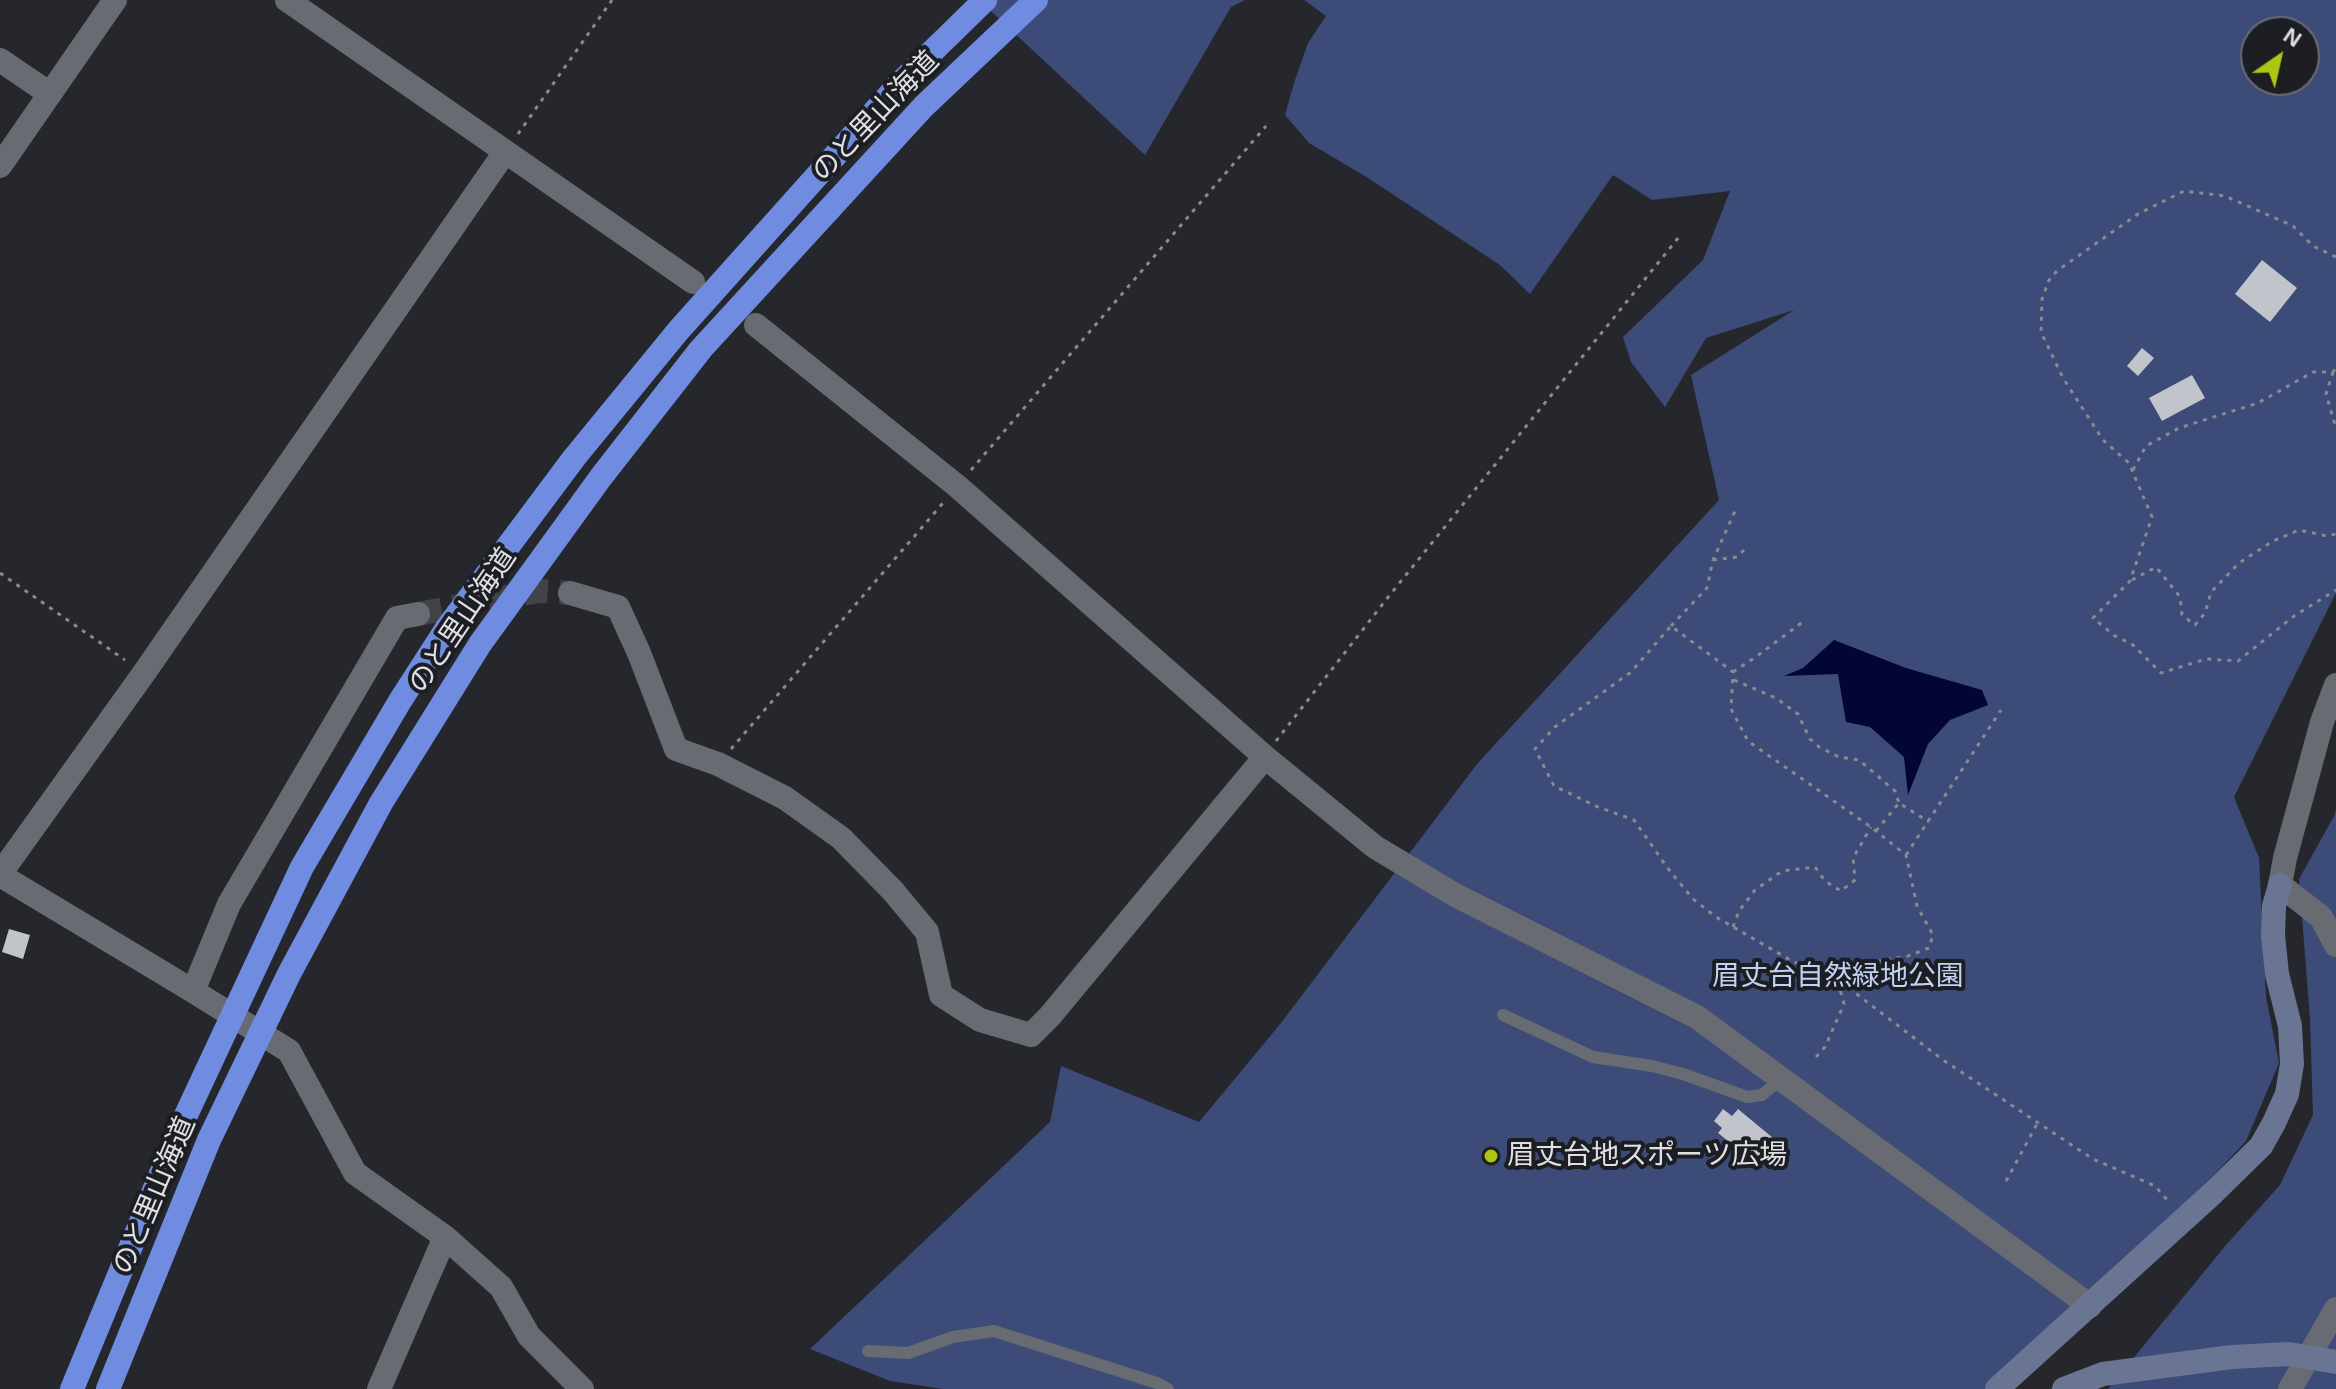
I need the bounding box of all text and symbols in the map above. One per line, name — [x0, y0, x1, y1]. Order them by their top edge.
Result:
north arrow — [2240, 16, 2320, 96]
text: N — [2279, 23, 2306, 52]
street label: のと里山海道 — [806, 45, 946, 189]
street label: のと里山海道 — [402, 542, 524, 700]
park label: 眉丈台自然緑地公園 — [1712, 960, 1964, 994]
street label: のと里山海道 — [107, 1112, 203, 1280]
place label: 眉丈台地スポーツ広場 — [1507, 1139, 1787, 1173]
marker: 眉丈台地スポーツ広場 — [1482, 1147, 1500, 1165]

